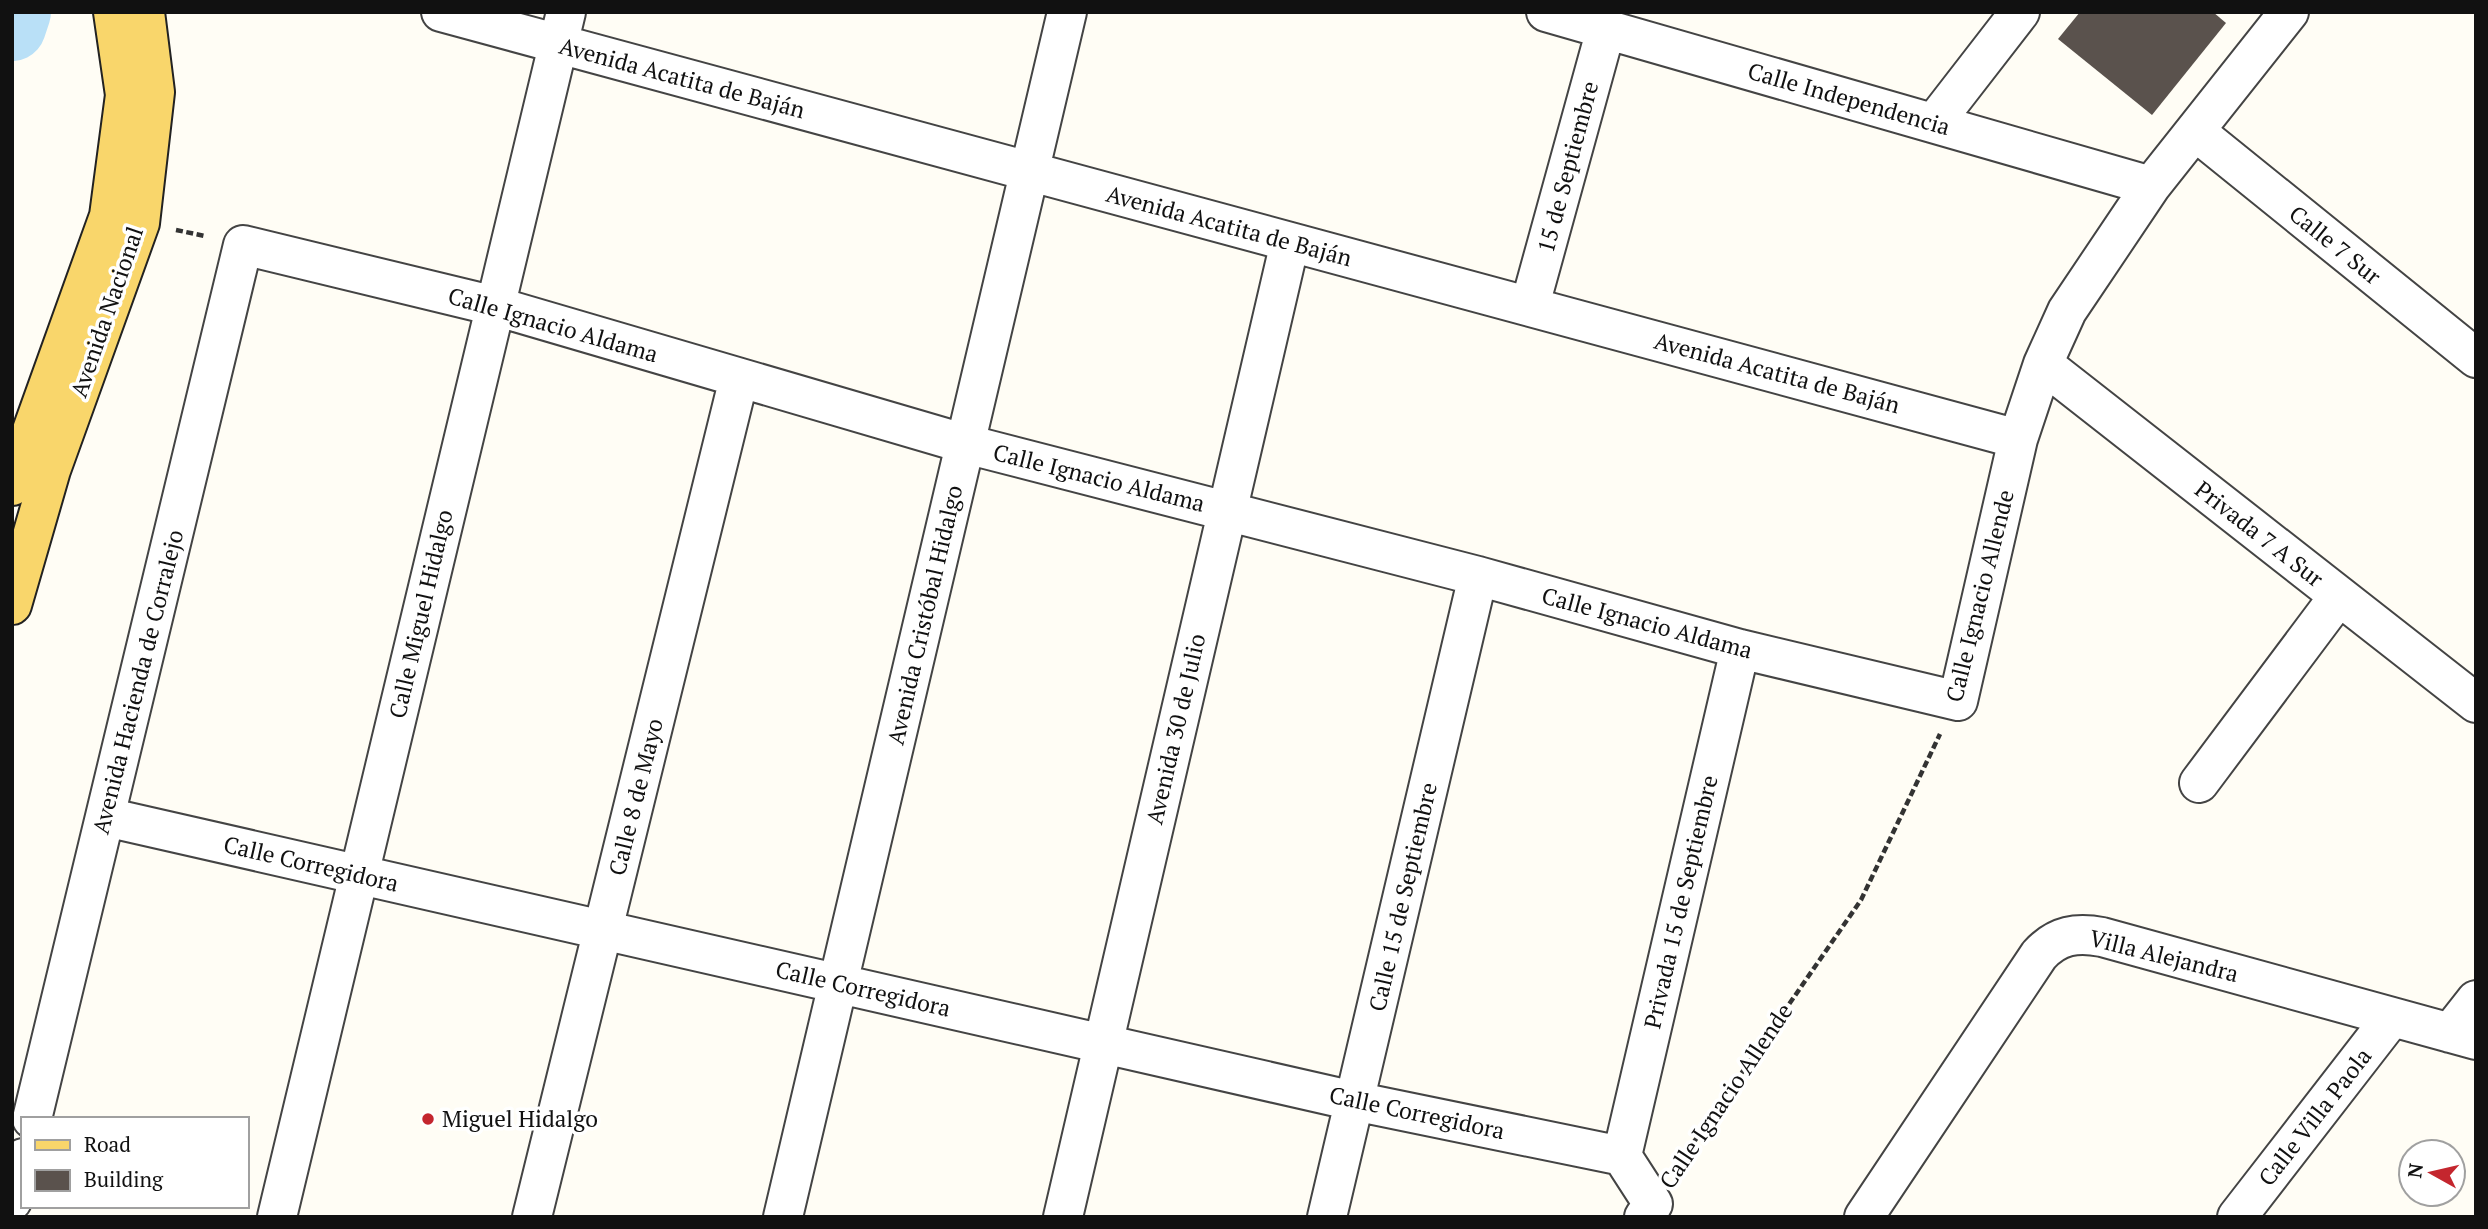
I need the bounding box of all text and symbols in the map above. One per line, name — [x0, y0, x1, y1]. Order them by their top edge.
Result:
street label: Avenida Acatita de Baján — [556, 30, 809, 125]
street label: Calle Independencia — [1744, 55, 1954, 142]
street label: 15 de Septiembre — [1530, 78, 1605, 256]
street label: Avenida Acatita de Baján — [1103, 178, 1356, 273]
street label: Calle 7 Sur — [2283, 198, 2388, 291]
street label: Avenida Nacional — [63, 222, 150, 401]
street label: Calle Ignacio Aldama — [445, 280, 662, 369]
street label: Avenida Acatita de Baján — [1651, 325, 1904, 420]
street label: Calle Ignacio Aldama — [990, 436, 1208, 519]
street label: Privada 7 A Sur — [2189, 474, 2330, 594]
street label: Avenida Cristóbal Hidalgo — [880, 482, 969, 748]
street label: Calle Ignacio Allende — [1938, 487, 2021, 705]
street label: Calle Miguel Hidalgo — [381, 506, 460, 721]
street label: Avenida Hacienda de Corralejo — [85, 526, 190, 837]
street label: Calle Ignacio Aldama — [1538, 579, 1756, 666]
street label: Avenida 30 de Julio — [1138, 630, 1213, 827]
street label: Calle 8 de Mayo — [601, 715, 670, 879]
street label: Privada 15 de Septiembre — [1636, 772, 1725, 1032]
street label: Calle 15 de Septiembre — [1361, 779, 1444, 1014]
street label: Calle Corregidora — [221, 828, 402, 899]
street label: Villa Alejandra — [2086, 922, 2242, 989]
street label: Calle Corregidora — [773, 953, 954, 1024]
street label: Calle Ignacio Allende — [1652, 997, 1799, 1195]
street label: Calle Villa Paola — [2251, 1041, 2378, 1192]
street label: Calle Corregidora — [1327, 1079, 1508, 1146]
place label: Miguel Hidalgo — [442, 1103, 598, 1134]
marker: Miguel Hidalgo — [420, 1111, 436, 1127]
legend — [21, 1117, 248, 1208]
text: Road — [84, 1130, 131, 1158]
north arrow — [2397, 1138, 2467, 1208]
text: N — [2401, 1161, 2428, 1179]
text: Building — [84, 1165, 164, 1193]

